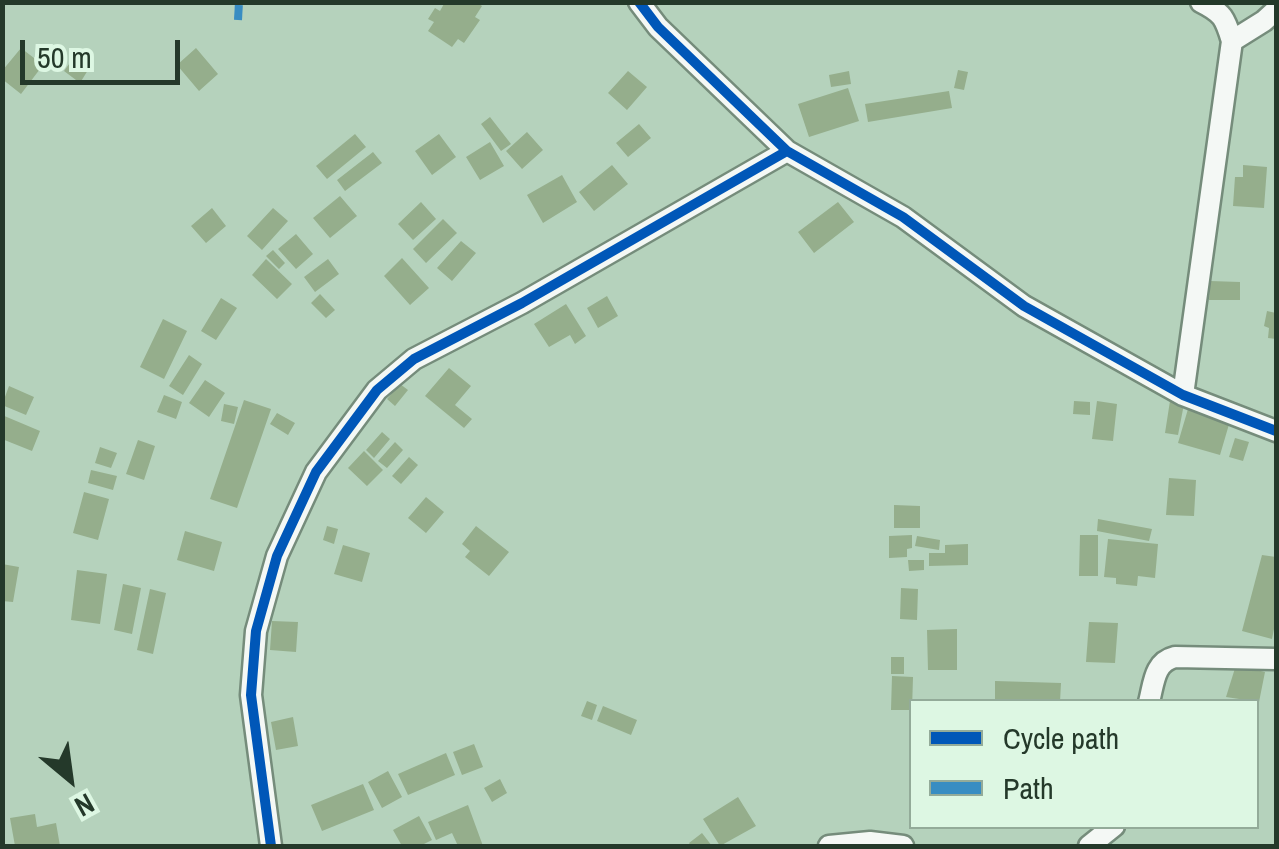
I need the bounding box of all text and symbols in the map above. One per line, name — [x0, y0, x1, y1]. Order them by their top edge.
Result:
scale bar — [25, 20, 185, 82]
text: 50 m — [37, 37, 92, 77]
legend — [909, 699, 1259, 829]
text: Cycle path — [1003, 718, 1119, 758]
north arrow — [20, 729, 120, 829]
text: Path — [1003, 768, 1054, 808]
text: N — [68, 785, 101, 826]

